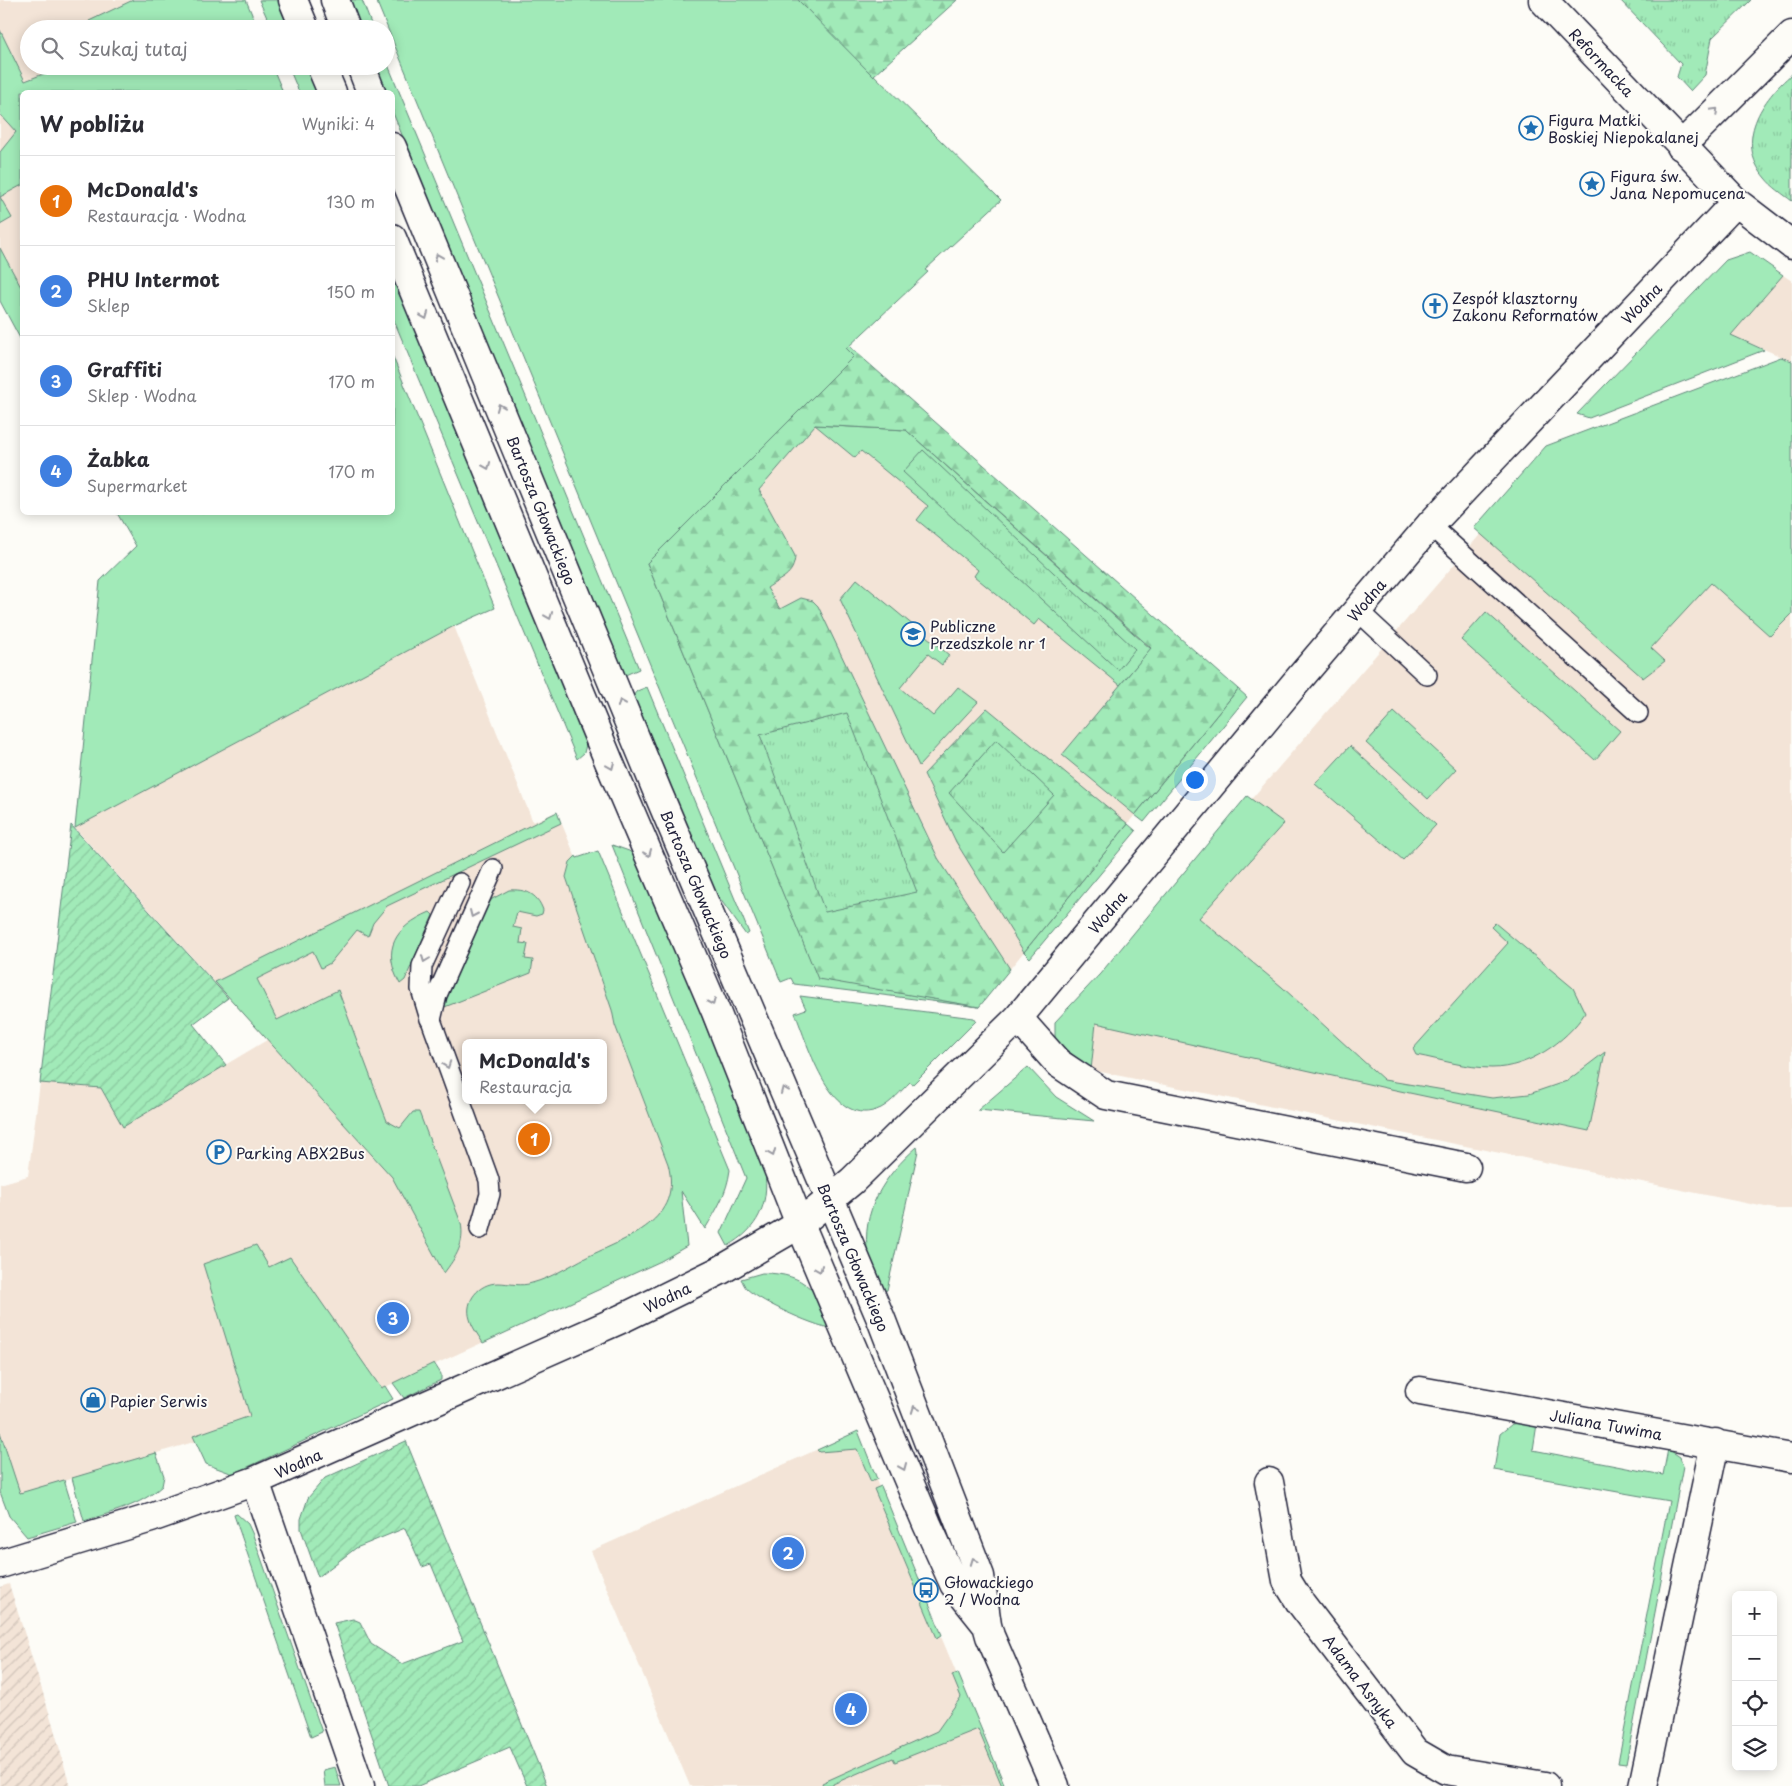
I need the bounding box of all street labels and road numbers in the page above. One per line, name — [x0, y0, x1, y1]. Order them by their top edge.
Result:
street label: Reformacka — [1564, 23, 1640, 102]
street label: Wodna — [1615, 277, 1667, 329]
street label: Bartosza Głowackiego — [501, 432, 583, 588]
street label: Wodna — [1341, 573, 1391, 627]
street label: Bartosza Głowackiego — [655, 806, 739, 962]
street label: Wodna — [1082, 885, 1132, 939]
street label: Bartosza Głowackiego — [812, 1179, 896, 1335]
street label: Wodna — [639, 1275, 695, 1318]
street label: Juliana Tuwima — [1548, 1403, 1665, 1445]
street label: Wodna — [270, 1442, 326, 1484]
street label: Adama Asnyka — [1318, 1629, 1404, 1733]

